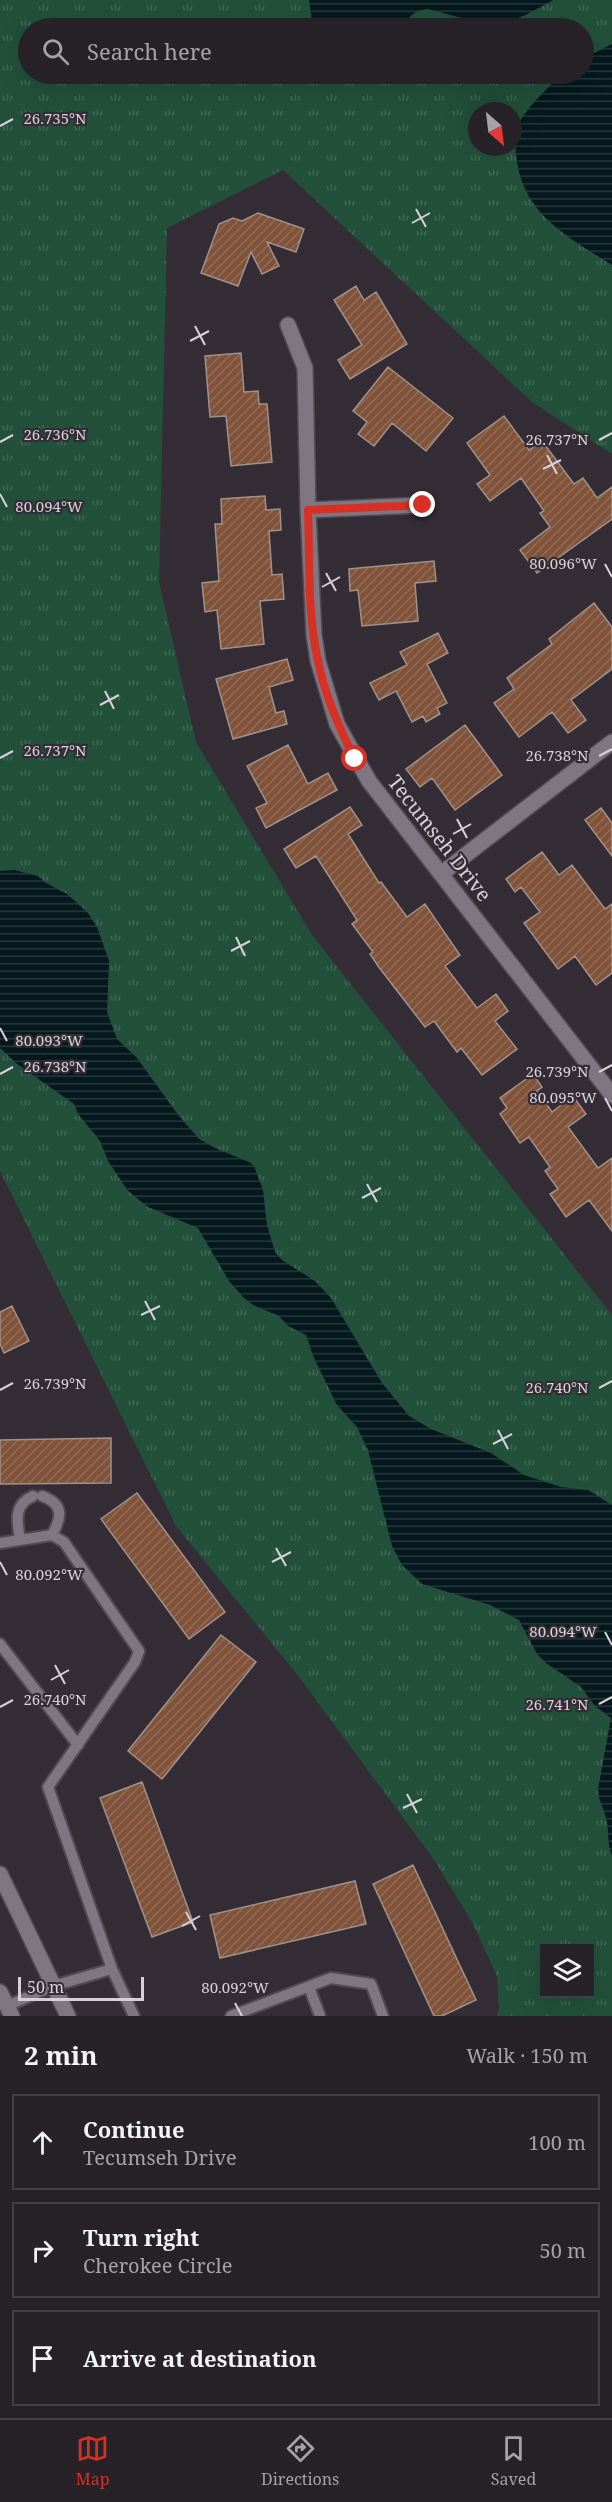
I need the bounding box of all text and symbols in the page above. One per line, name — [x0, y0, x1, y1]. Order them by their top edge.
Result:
search box — [18, 18, 594, 84]
icon: search — [39, 35, 72, 68]
text: Search here — [87, 36, 212, 66]
north arrow — [468, 102, 522, 156]
text: 26.735°N — [23, 108, 87, 128]
text: 26.736°N — [23, 424, 87, 444]
text: 26.737°N — [525, 429, 589, 449]
route end — [409, 491, 435, 517]
text: 80.094°W — [15, 496, 83, 516]
text: 80.096°W — [529, 553, 597, 573]
text: 26.737°N — [23, 740, 87, 760]
route start — [341, 745, 367, 771]
text: 26.738°N — [525, 745, 589, 765]
street label: Tecumseh Drive — [382, 769, 498, 907]
text: 80.093°W — [15, 1030, 83, 1050]
text: 26.738°N — [23, 1056, 87, 1076]
text: 26.739°N — [525, 1061, 589, 1081]
text: 80.095°W — [529, 1087, 597, 1107]
text: 26.739°N — [23, 1373, 87, 1393]
text: 26.740°N — [525, 1377, 589, 1397]
text: 80.092°W — [15, 1564, 83, 1584]
text: 80.094°W — [529, 1621, 597, 1641]
text: 26.740°N — [23, 1689, 87, 1709]
text: 26.741°N — [525, 1694, 589, 1714]
map controls — [540, 1944, 594, 1998]
button: layers — [540, 1944, 594, 1998]
scale bar — [18, 1974, 144, 2002]
text: 50 m — [27, 1976, 64, 1998]
text: 80.092°W — [201, 1977, 269, 1997]
text: 2 min — [24, 2037, 98, 2073]
text: Walk · 150 m — [466, 2042, 588, 2069]
text: Continue — [83, 2114, 185, 2144]
icon: ahead — [26, 2126, 59, 2159]
text: 100 m — [528, 2129, 586, 2156]
text: Tecumseh Drive — [83, 2144, 237, 2171]
text: Turn right — [83, 2222, 199, 2252]
icon: right — [26, 2234, 59, 2267]
text: 50 m — [540, 2237, 586, 2264]
text: Cherokee Circle — [83, 2252, 232, 2279]
icon: arrive — [26, 2342, 59, 2375]
text: Arrive at destination — [83, 2343, 317, 2373]
tab: Map — [76, 2432, 110, 2490]
tab: Directions — [261, 2432, 339, 2490]
tab: Saved — [491, 2432, 536, 2490]

